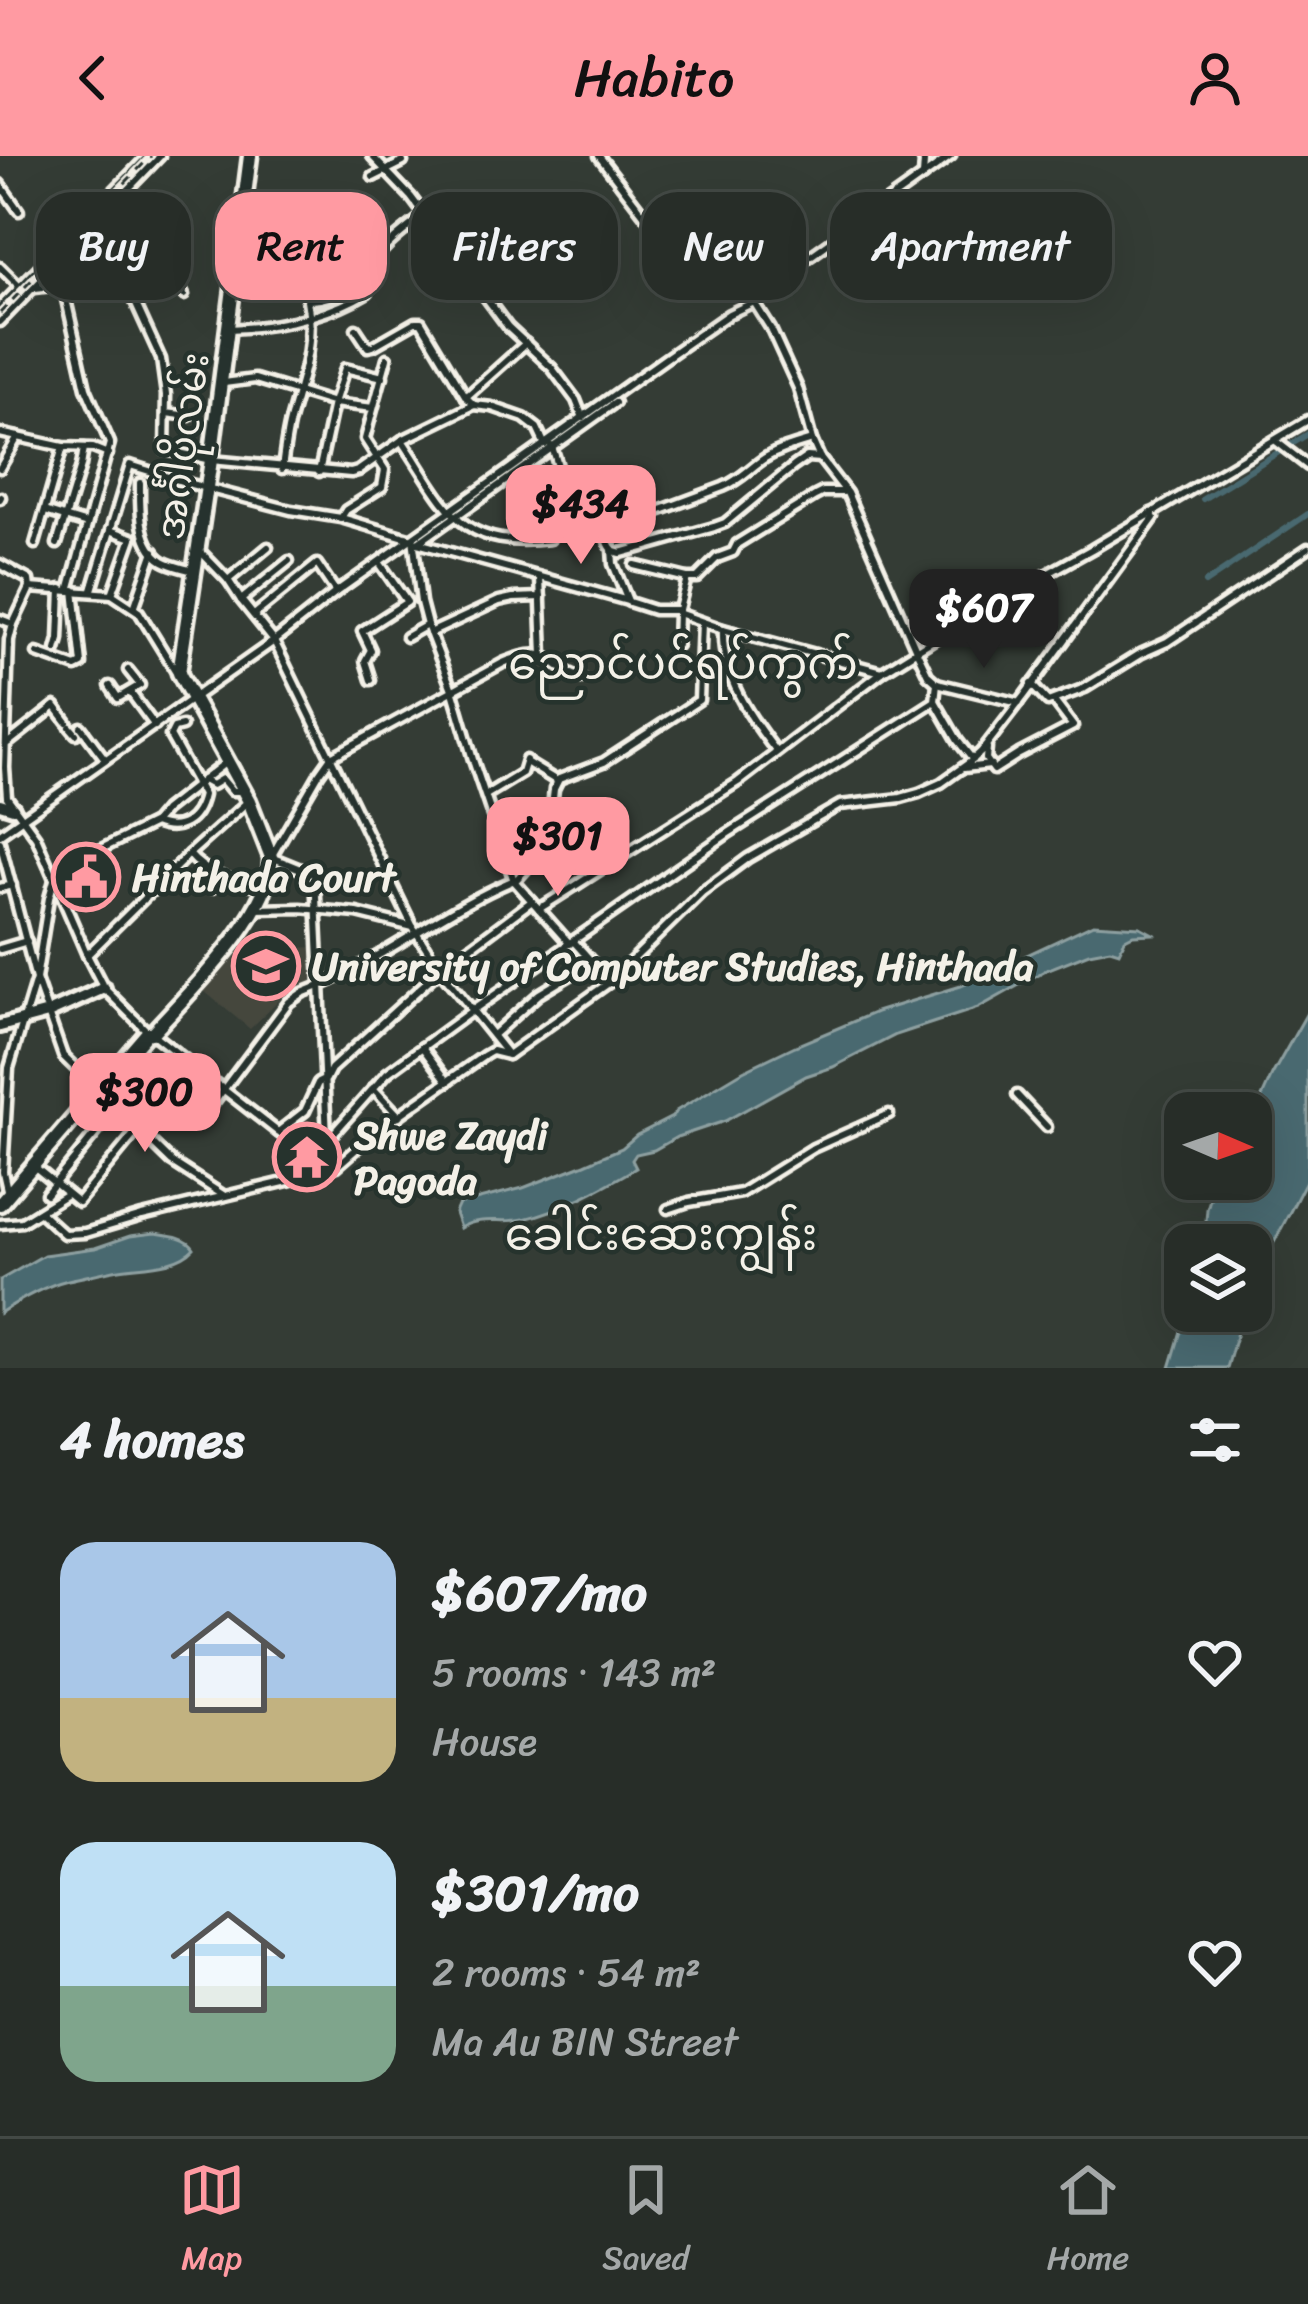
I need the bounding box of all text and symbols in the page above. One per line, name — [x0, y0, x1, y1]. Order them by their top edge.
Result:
text: Habito — [574, 30, 734, 126]
icon: back — [60, 45, 126, 111]
icon: person — [1182, 45, 1248, 111]
chip: Buy — [36, 192, 191, 300]
chip: Rent — [215, 192, 387, 300]
chip: Filters — [411, 192, 618, 300]
chip: New — [642, 192, 806, 300]
chip: Apartment — [830, 192, 1112, 300]
street label: အင်္ဂါပိုလမ်း — [135, 348, 230, 544]
pin: $434 — [510, 465, 652, 567]
text: $434 — [533, 469, 629, 538]
pin: $607 — [913, 569, 1055, 671]
text: $607 — [936, 573, 1032, 642]
district label: ညောင်ပင်ရပ်ကွက် — [508, 624, 858, 704]
pin: $301 — [487, 797, 629, 899]
text: $301 — [513, 801, 603, 870]
public building icon: Hinthada Court — [51, 842, 121, 912]
place label: Hinthada Court — [132, 843, 398, 912]
school or university icon: University of Computer Studies, Hinthada — [231, 931, 301, 1001]
place label: University of Computer Studies, Hinthada — [312, 932, 1034, 1001]
pin: $300 — [74, 1053, 216, 1155]
text: $300 — [97, 1057, 193, 1126]
north arrow — [1164, 1092, 1272, 1200]
map controls — [1164, 1092, 1272, 1332]
place label: Shwe Zaydi Pagoda — [353, 1101, 549, 1215]
temple icon: Shwe Zaydi Pagoda — [272, 1122, 342, 1192]
district label: ခေါင်းဆေးကျွန်း — [505, 1195, 817, 1275]
button: layers — [1164, 1224, 1272, 1332]
text: 4 homes — [60, 1395, 244, 1485]
icon: filters — [1182, 1407, 1248, 1473]
text: $607/mo — [432, 1548, 647, 1638]
icon: home — [156, 1590, 300, 1734]
icon: heart — [1182, 1629, 1248, 1695]
text: 5 rooms · 143 m² — [432, 1638, 716, 1707]
text: House — [432, 1707, 537, 1776]
text: $301/mo — [432, 1848, 639, 1938]
icon: home — [156, 1890, 300, 2034]
icon: heart — [1182, 1929, 1248, 1995]
text: 2 rooms · 54 m² — [432, 1938, 701, 2007]
text: Ma Au BIN Street — [432, 2007, 738, 2076]
tab: Map — [179, 2157, 245, 2287]
tab: Saved — [602, 2157, 689, 2287]
tab: Home — [1047, 2157, 1129, 2287]

